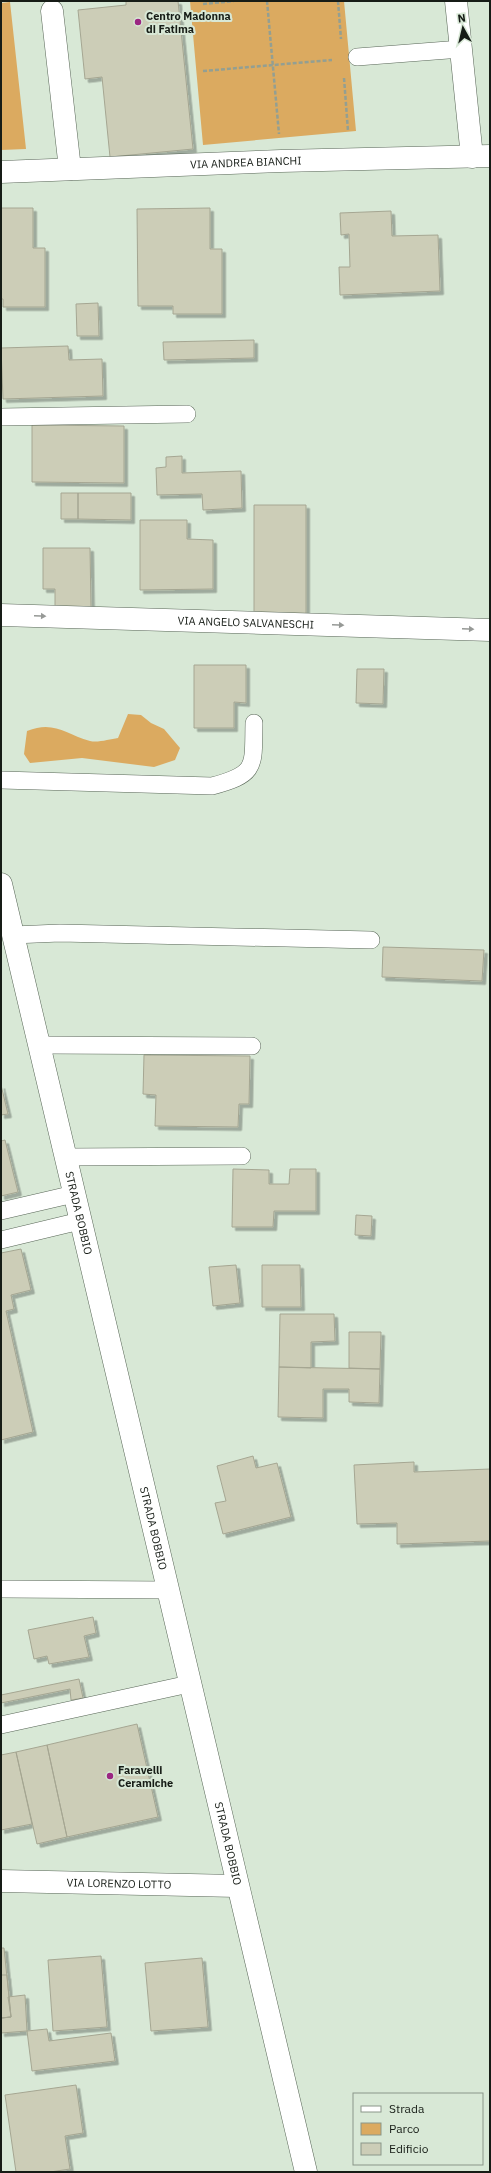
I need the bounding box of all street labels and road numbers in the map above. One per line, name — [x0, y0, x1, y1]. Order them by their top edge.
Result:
street label: VIA ANDREA BIANCHI — [190, 154, 302, 172]
street label: VIA ANGELO SALVANESCHI — [177, 613, 314, 632]
street label: STRADA BOBBIO — [62, 1170, 96, 1256]
street label: STRADA BOBBIO — [137, 1485, 170, 1571]
street label: STRADA BOBBIO — [212, 1800, 245, 1887]
street label: VIA LORENZO LOTTO — [66, 1875, 172, 1892]

